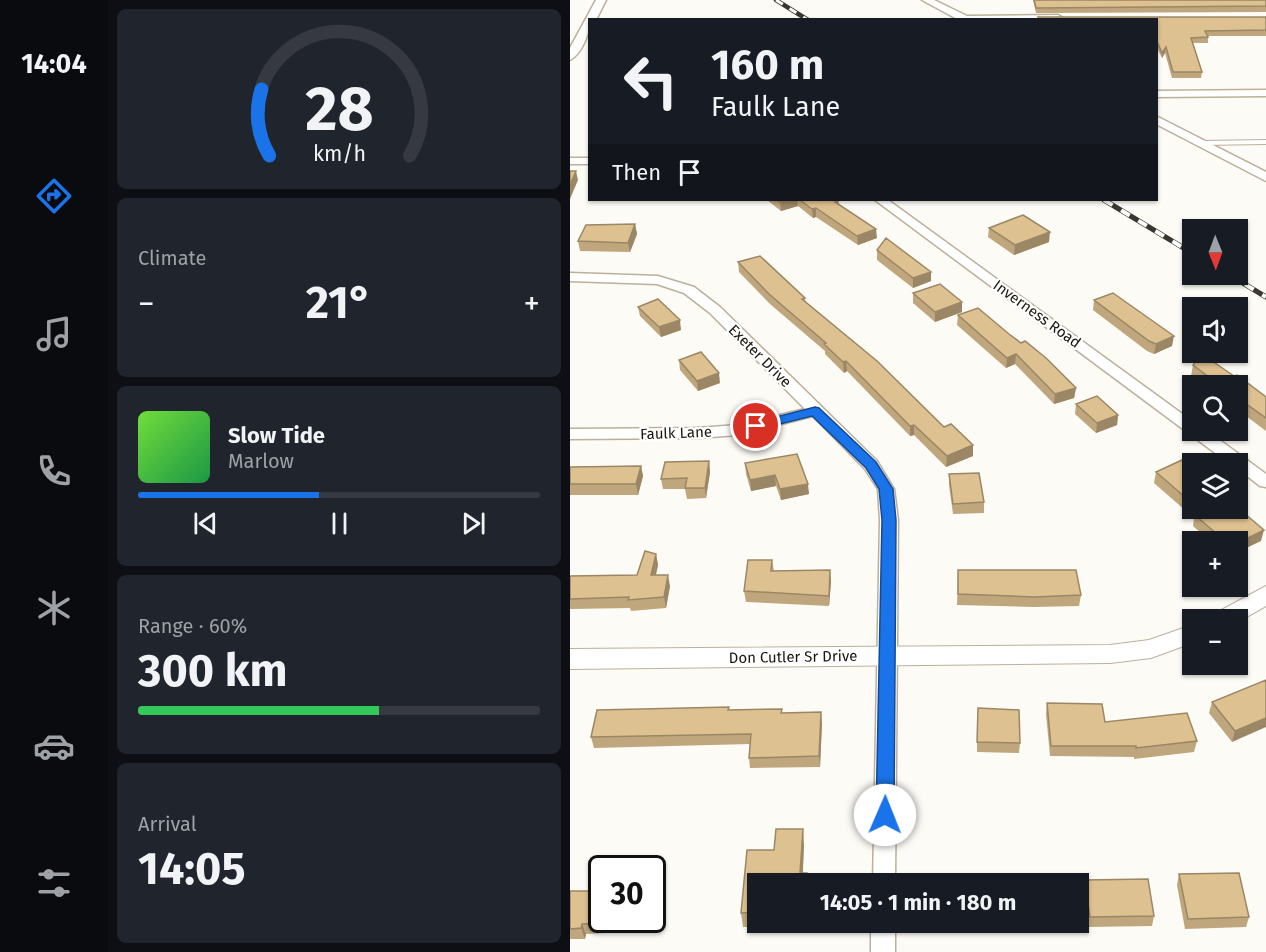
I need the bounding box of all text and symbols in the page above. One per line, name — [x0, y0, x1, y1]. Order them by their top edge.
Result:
text: 160 m — [711, 40, 824, 90]
icon: left — [612, 42, 690, 120]
text: 14:04 — [21, 48, 87, 80]
text: 28 — [305, 72, 373, 147]
text: Faulk Lane — [711, 91, 840, 123]
text: km/h — [312, 141, 366, 167]
icon: arrive — [673, 156, 706, 189]
text: Then — [612, 159, 661, 186]
icon: directions — [33, 175, 75, 217]
north arrow — [1182, 219, 1248, 285]
map controls — [1182, 219, 1248, 675]
text: Climate — [138, 246, 206, 270]
text: 21° — [306, 276, 372, 330]
street label: Inverness Road — [990, 276, 1084, 352]
text: − — [138, 284, 155, 324]
text: + — [524, 284, 540, 324]
button: sound — [1182, 297, 1248, 363]
icon: music — [33, 313, 75, 355]
street label: Exeter Drive — [725, 321, 795, 391]
button: search — [1182, 375, 1248, 441]
pin — [730, 400, 781, 451]
icon: arrive — [739, 409, 772, 442]
text: Slow Tide — [228, 422, 325, 449]
street label: Faulk Lane — [640, 423, 712, 443]
text: Marlow — [228, 449, 294, 473]
icon: phone — [33, 450, 75, 492]
button: layers — [1182, 453, 1248, 519]
icon: previous — [189, 507, 222, 540]
icon: pause — [323, 507, 356, 540]
icon: next — [457, 507, 490, 540]
button: + — [1182, 531, 1248, 597]
icon: climate — [33, 587, 75, 629]
button: − — [1182, 609, 1248, 675]
text: Range · 60% — [138, 614, 247, 638]
text: 300 km — [138, 644, 288, 698]
street label: Don Cutler Sr Drive — [729, 647, 857, 667]
icon: car — [33, 725, 75, 767]
position arrow — [853, 783, 917, 847]
text: Arrival — [138, 812, 197, 836]
text: 14:05 — [138, 842, 246, 896]
speed limit sign: 30 — [588, 855, 666, 933]
icon: filters — [33, 862, 75, 904]
text: 14:05 · 1 min · 180 m — [820, 889, 1016, 916]

